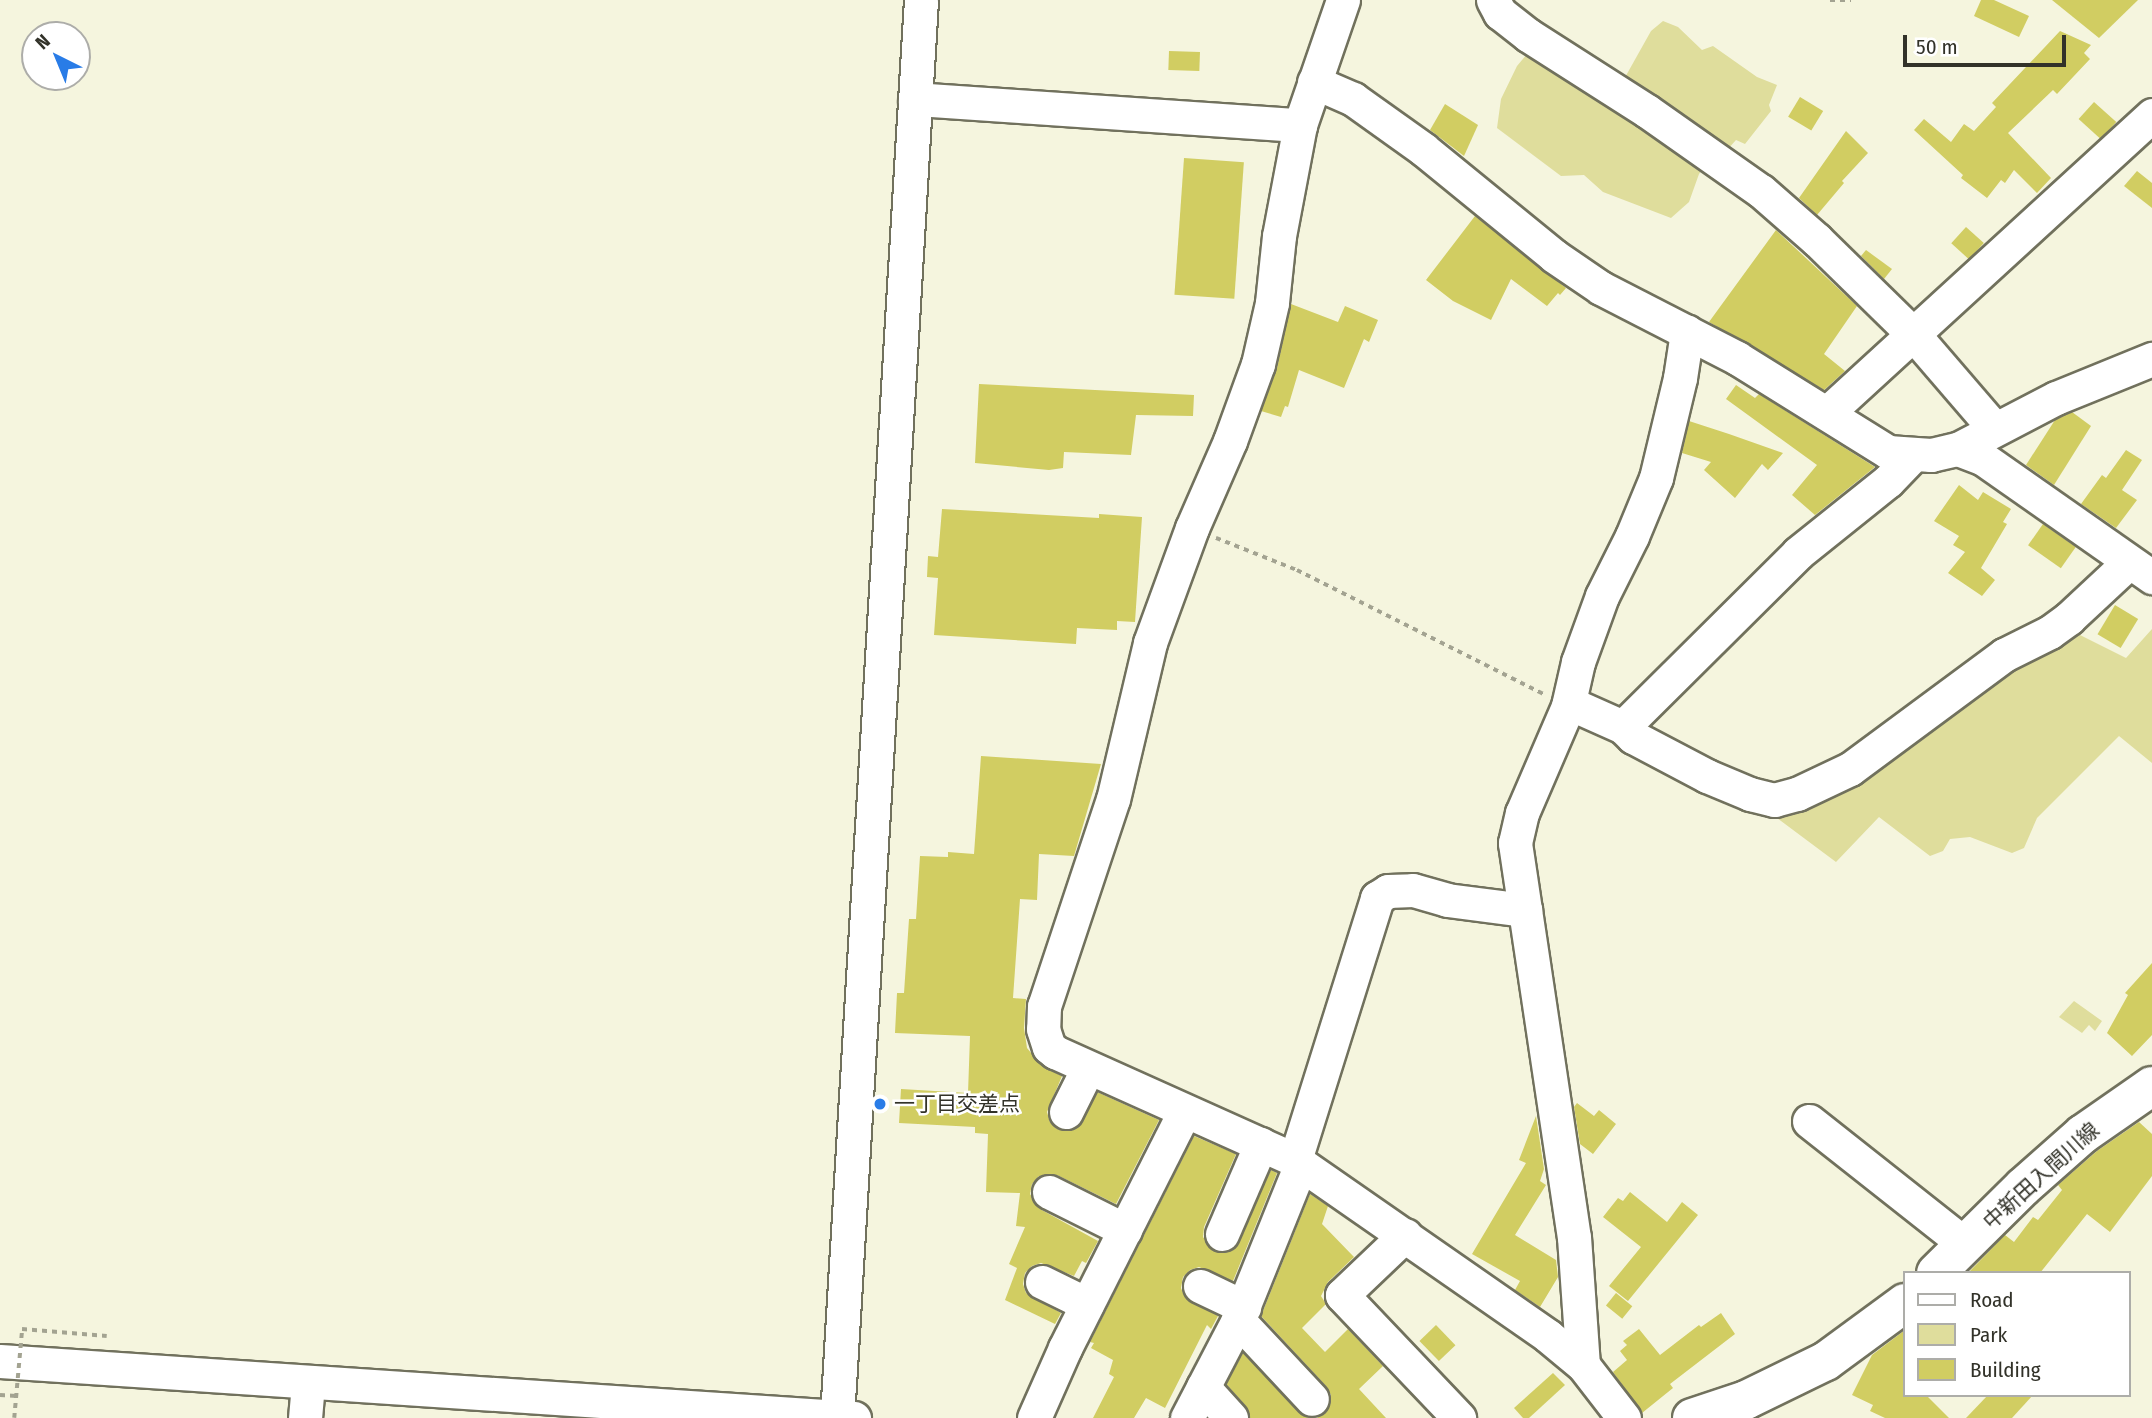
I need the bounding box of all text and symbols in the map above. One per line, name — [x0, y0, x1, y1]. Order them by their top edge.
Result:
north arrow — [21, 21, 91, 91]
scale bar — [1907, 21, 2070, 65]
text: N — [31, 29, 55, 54]
text: 50 m — [1916, 34, 1958, 60]
place label: 一丁目交差点 — [894, 1091, 1020, 1117]
marker: 一丁目交差点 — [872, 1096, 888, 1112]
street label: 中新田入間川線 — [1978, 1117, 2104, 1235]
legend — [1904, 1271, 2131, 1397]
text: Road — [1970, 1287, 2014, 1313]
text: Park — [1970, 1322, 2007, 1348]
text: Building — [1970, 1357, 2041, 1383]

